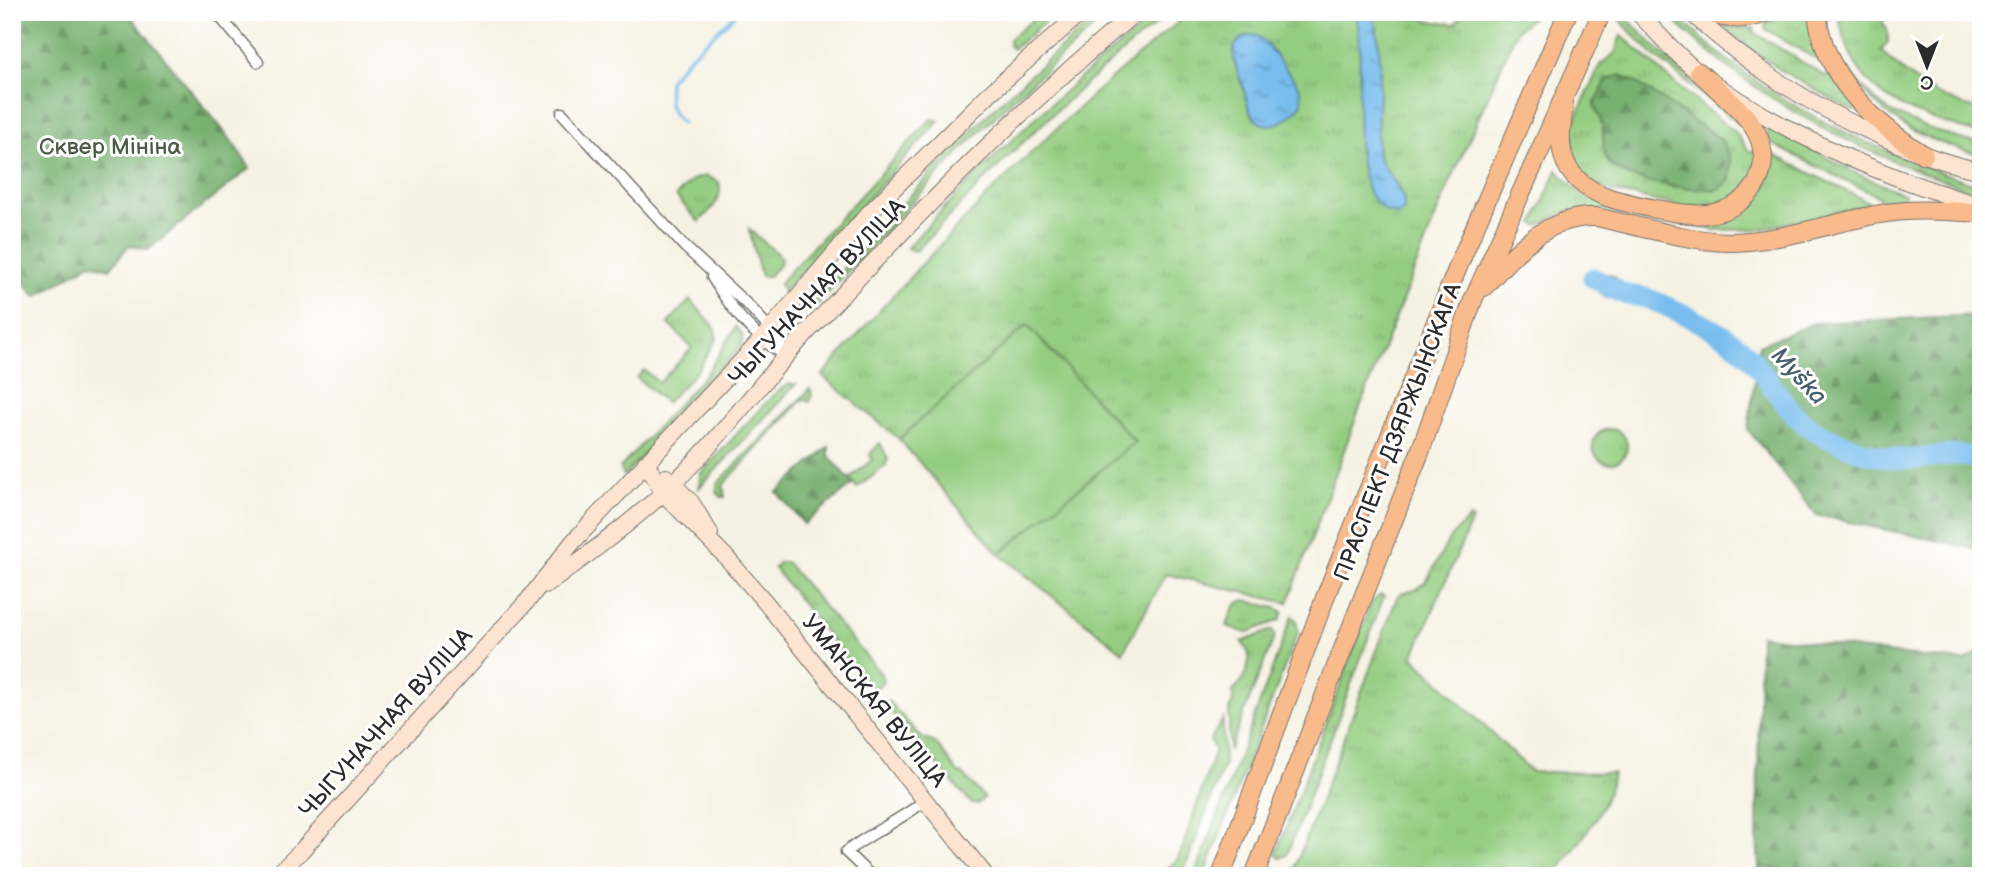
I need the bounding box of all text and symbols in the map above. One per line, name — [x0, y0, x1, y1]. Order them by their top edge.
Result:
north arrow — [1892, 32, 1962, 102]
text: С — [1920, 70, 1934, 93]
park label: Сквер Мініна — [39, 133, 181, 161]
street label: ЧЫГУНАЧНАЯ ВУЛІЦА — [723, 193, 911, 391]
street label: ПРАСПЕКТ ДЗЯРЖЫНСКАГА — [1328, 279, 1468, 585]
water label: Муška — [1765, 341, 1833, 411]
street label: УМАНСКАЯ ВУЛІЦА — [796, 609, 952, 793]
street label: ЧЫГУНАЧНАЯ ВУЛІЦА — [293, 622, 479, 824]

